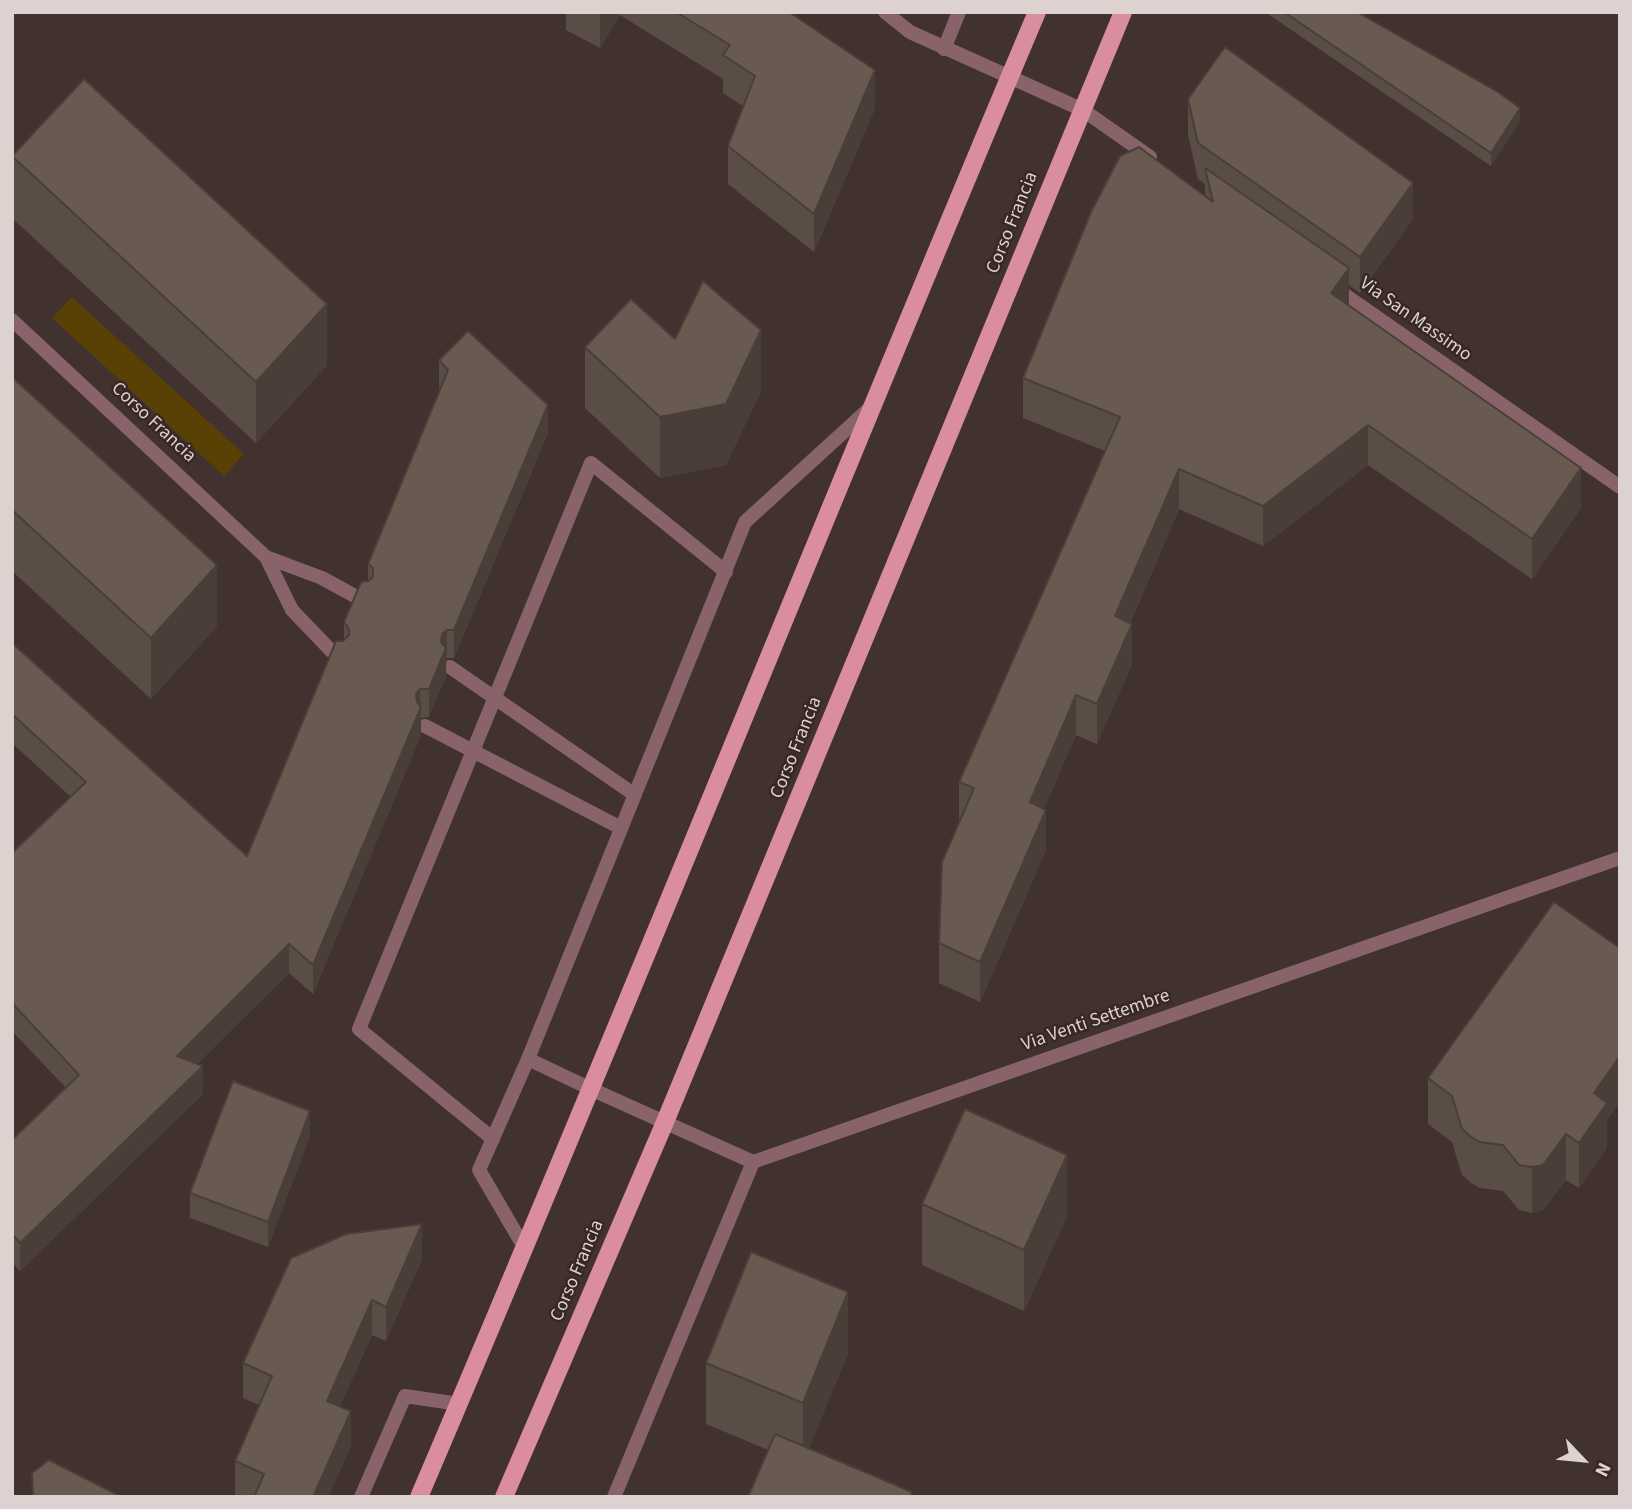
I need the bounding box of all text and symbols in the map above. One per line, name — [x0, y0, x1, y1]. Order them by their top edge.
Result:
street label: Corso Francia — [982, 169, 1044, 277]
street label: Via San Massimo — [1354, 273, 1476, 367]
street label: Corso Francia — [106, 378, 200, 468]
street label: Corso Francia — [766, 694, 828, 802]
street label: Via Venti Settembre — [1019, 985, 1173, 1057]
street label: Corso Francia — [546, 1217, 610, 1325]
north arrow — [1548, 1425, 1618, 1495]
text: N — [1587, 1458, 1617, 1481]

